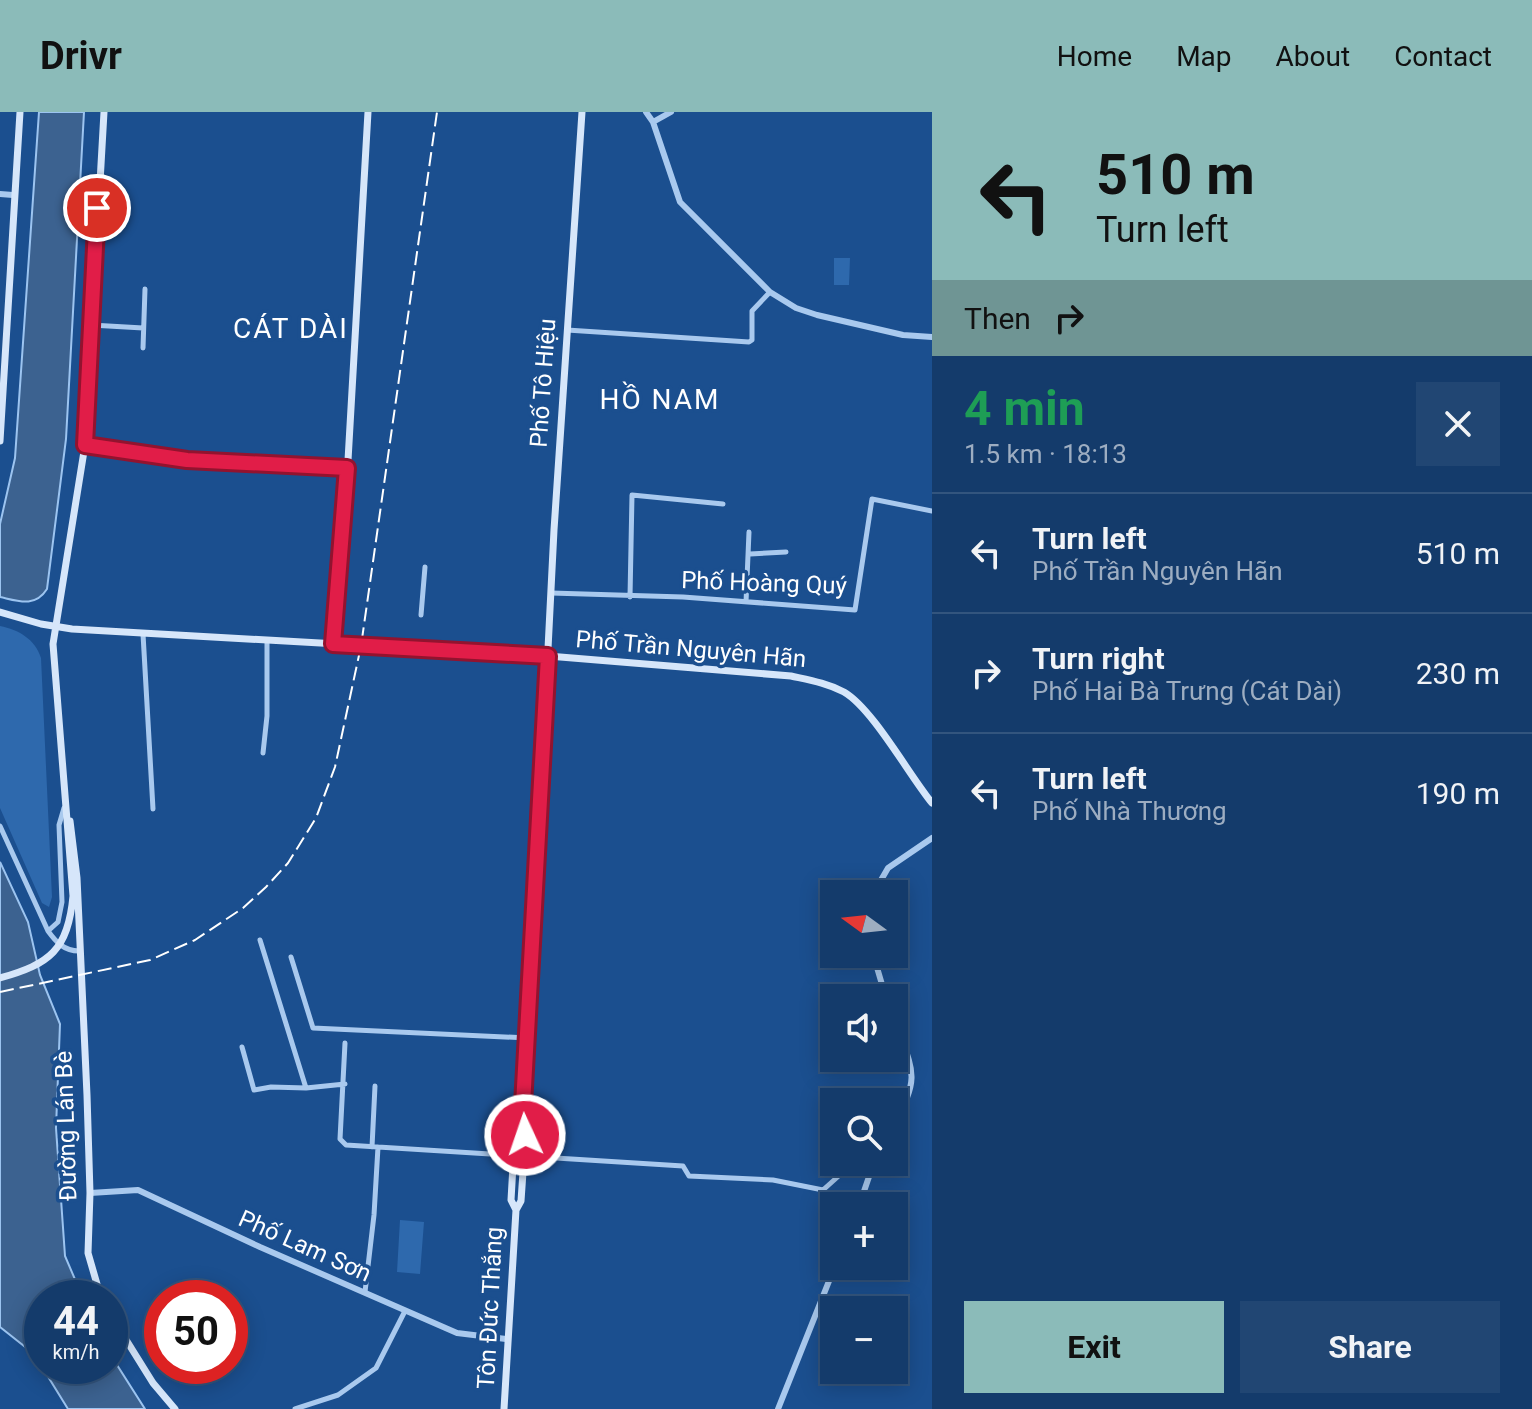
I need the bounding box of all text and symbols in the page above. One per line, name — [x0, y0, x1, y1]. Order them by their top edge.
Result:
text: Drivr — [40, 34, 122, 78]
text: Home — [1057, 40, 1132, 73]
text: Map — [1176, 40, 1232, 73]
text: About — [1276, 40, 1350, 73]
text: Contact — [1394, 40, 1492, 73]
text: 510 m — [1096, 142, 1255, 208]
icon: left — [964, 144, 1068, 248]
pin — [63, 174, 131, 242]
icon: arrive — [75, 186, 119, 230]
text: Turn left — [1096, 209, 1229, 251]
icon: right — [1047, 296, 1091, 340]
text: Then — [964, 301, 1031, 336]
district label: CÁT DÀI — [233, 312, 349, 345]
street label: Phố Tô Hiệu — [525, 318, 561, 448]
text: 4 min — [964, 380, 1085, 437]
district label: HỒ NAM — [599, 381, 721, 416]
button: close — [1416, 382, 1500, 466]
text: 1.5 km · 18:13 — [964, 439, 1127, 469]
text: Turn left — [1032, 521, 1147, 556]
icon: left — [964, 531, 1008, 575]
text: 510 m — [1416, 536, 1500, 571]
text: Phố Trần Nguyên Hãn — [1032, 556, 1283, 586]
street label: Phố Hoàng Quý — [681, 566, 848, 600]
street label: Phố Trần Nguyên Hãn — [575, 625, 807, 673]
text: Turn right — [1032, 641, 1165, 676]
icon: right — [964, 651, 1008, 695]
text: 230 m — [1416, 656, 1500, 691]
text: Phố Hai Bà Trưng (Cát Dài) — [1032, 676, 1342, 706]
text: Turn left — [1032, 761, 1147, 796]
icon: left — [964, 771, 1008, 815]
text: 190 m — [1416, 776, 1500, 811]
text: Phố Nhà Thương — [1032, 796, 1227, 826]
north arrow — [820, 880, 908, 968]
map controls — [820, 880, 908, 1384]
button: sound — [820, 984, 908, 1072]
street label: Đường Lán Bè — [49, 1050, 83, 1202]
button: search — [820, 1088, 908, 1176]
position arrow — [483, 1093, 567, 1177]
button: + — [820, 1192, 908, 1280]
street label: Phố Lam Sơn — [234, 1204, 376, 1288]
street label: Tôn Đức Thắng — [472, 1226, 508, 1390]
speed limit sign: 50 — [144, 1280, 248, 1384]
button: − — [820, 1296, 908, 1384]
text: 44 — [53, 1298, 99, 1345]
button: Exit — [964, 1301, 1224, 1393]
button: Share — [1240, 1301, 1500, 1393]
text: km/h — [53, 1340, 99, 1364]

